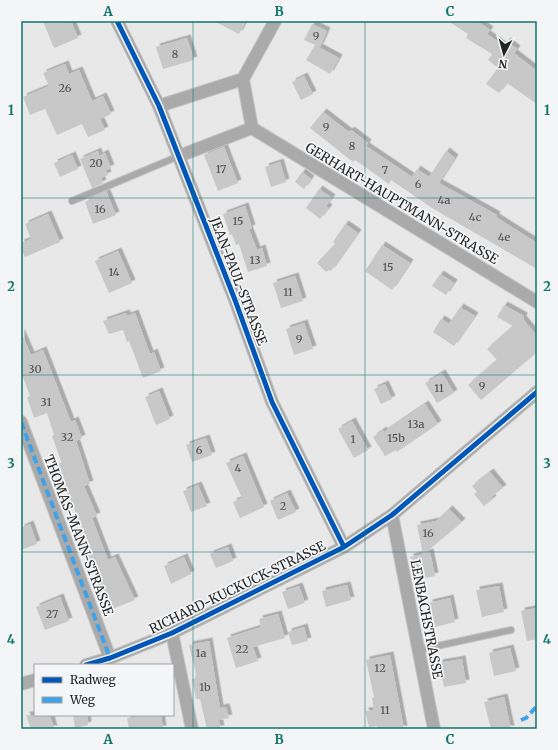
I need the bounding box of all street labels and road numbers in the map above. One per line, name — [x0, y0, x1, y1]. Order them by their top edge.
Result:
street label: GERHART-HAUPTMANN-STRASSE — [302, 139, 502, 268]
street label: JEAN-PAUL-STRASSE — [206, 214, 271, 348]
street label: THOMAS-MANN-STRASSE — [40, 452, 117, 619]
street label: RICHARD-KUCKUCK-STRASSE — [146, 537, 329, 638]
street label: LENBACHSTRASSE — [407, 558, 447, 681]

